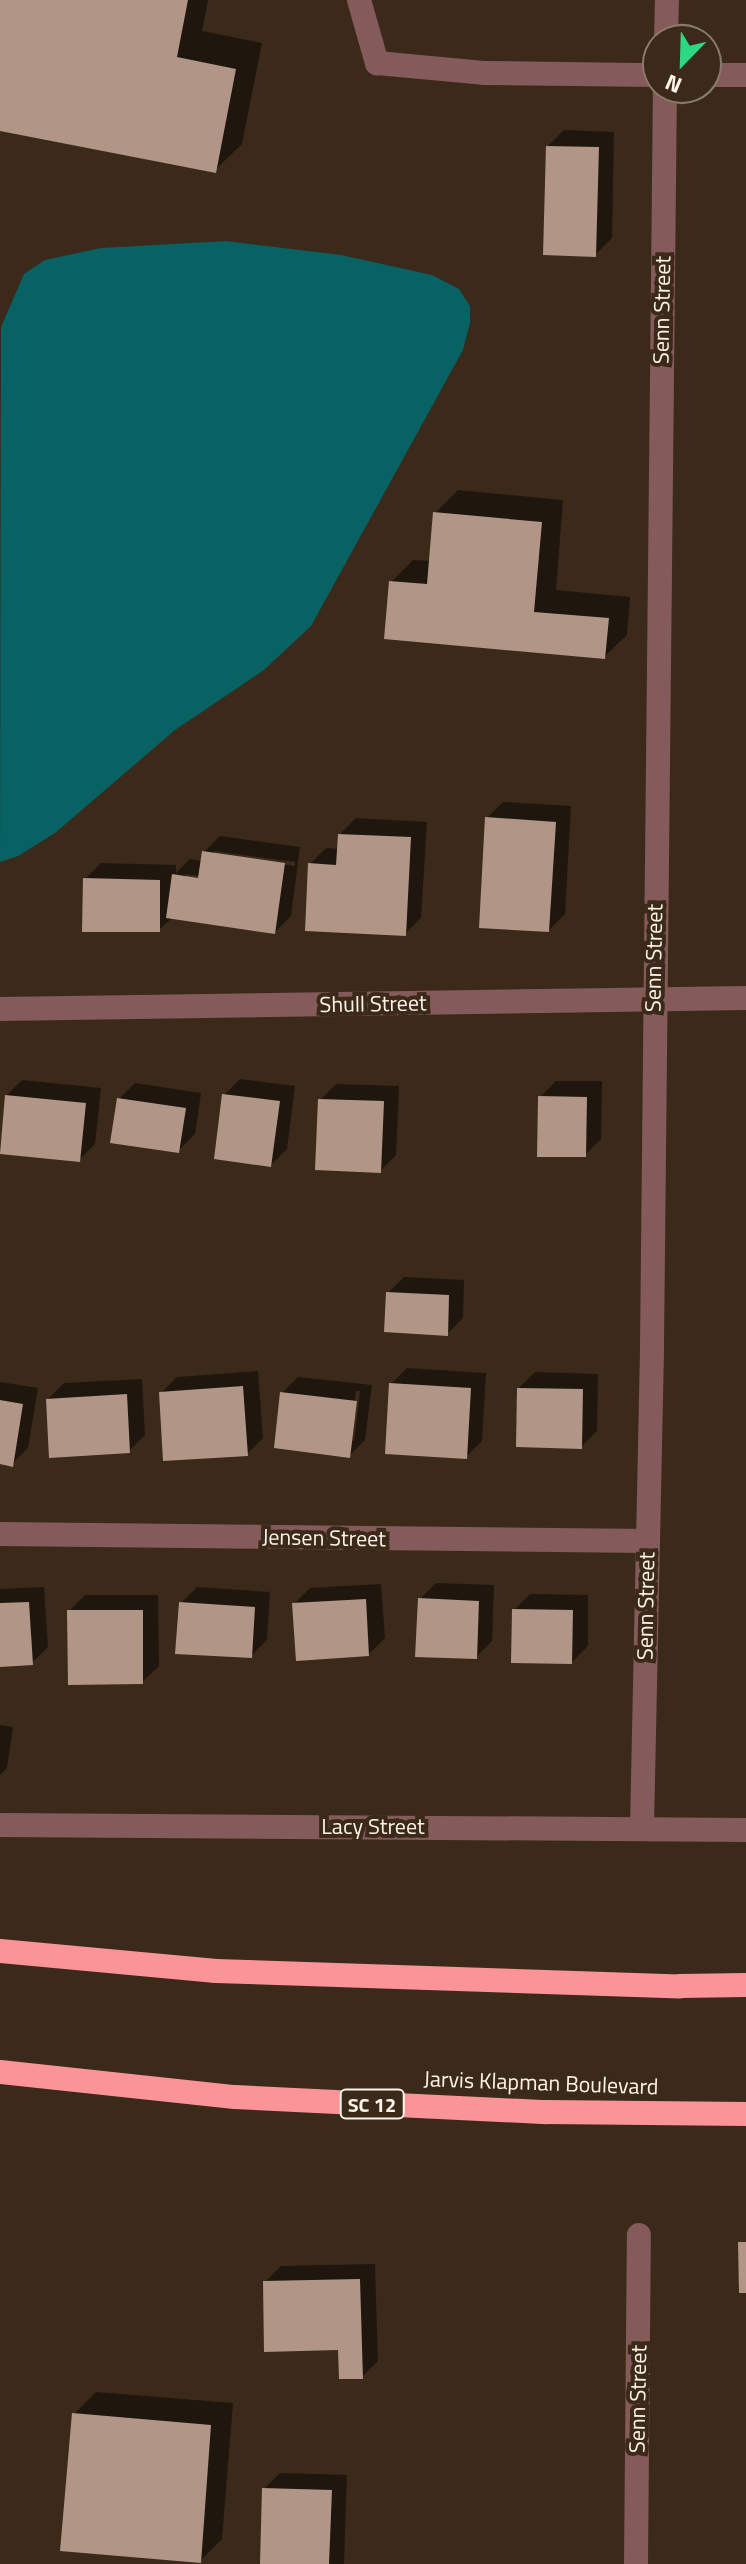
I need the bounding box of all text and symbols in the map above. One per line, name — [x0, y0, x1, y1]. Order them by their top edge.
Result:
north arrow — [642, 24, 722, 104]
text: N — [660, 66, 687, 103]
street label: Senn Street — [648, 256, 676, 364]
street label: Senn Street — [640, 904, 668, 1012]
street label: Shull Street — [319, 990, 427, 1018]
street label: Jensen Street — [262, 1524, 386, 1552]
street label: Senn Street — [632, 1552, 660, 1660]
street label: Lacy Street — [321, 1814, 425, 1840]
street label: Jarvis Klapman Boulevard — [423, 2066, 659, 2100]
road number: SC 12 — [338, 2088, 406, 2120]
street label: Senn Street — [624, 2345, 652, 2453]

